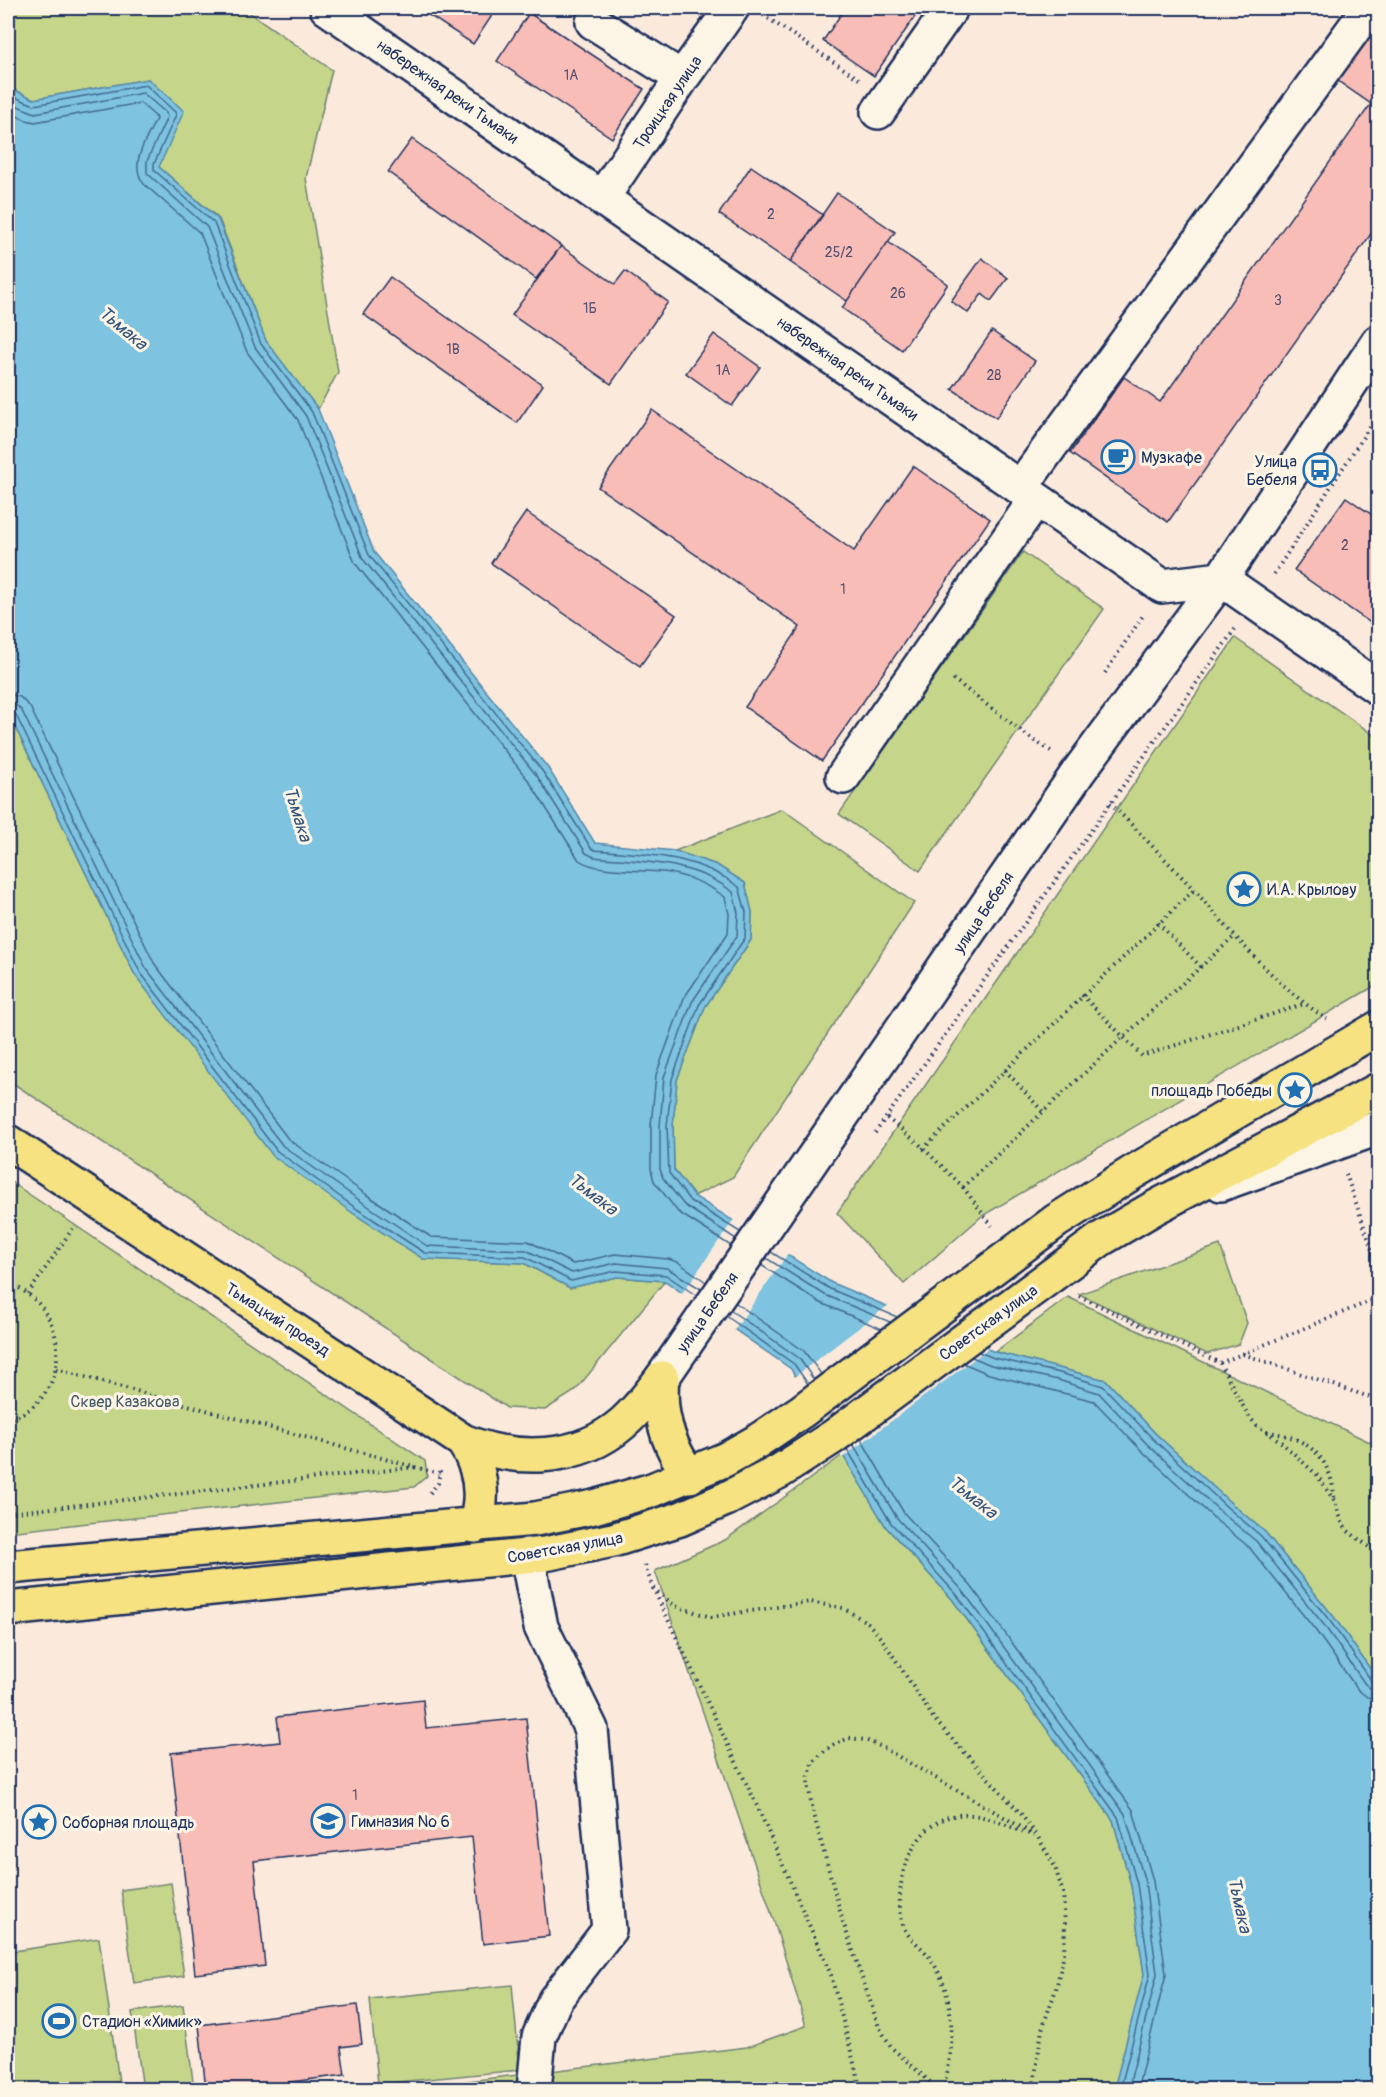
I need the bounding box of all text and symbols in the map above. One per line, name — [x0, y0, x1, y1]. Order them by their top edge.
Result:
street label: набережная реки Тьмаки — [373, 35, 522, 148]
street label: Троицкая улица — [629, 52, 707, 153]
house number: 1А — [564, 67, 578, 84]
house number: 2 — [767, 206, 775, 223]
house number: 25/2 — [825, 244, 853, 261]
house number: 26 — [890, 285, 906, 302]
house number: 3 — [1274, 292, 1282, 309]
house number: 1Б — [583, 300, 597, 317]
water label: Тьмака — [94, 302, 153, 356]
street label: набережная реки Тьмаки — [773, 312, 922, 425]
house number: 1В — [446, 341, 460, 358]
house number: 1А — [716, 362, 730, 379]
house number: 28 — [987, 367, 1001, 384]
cafe icon: Музкафе — [1100, 439, 1136, 475]
place label: Музкафе — [1141, 448, 1202, 468]
place label: Улица Бебеля — [1247, 452, 1297, 490]
bus stop icon: Улица Бебеля — [1302, 452, 1338, 488]
house number: 2 — [1341, 537, 1349, 554]
house number: 1 — [840, 581, 846, 598]
water label: Тьмака — [278, 784, 317, 846]
street label: улица Бебеля — [949, 868, 1018, 958]
place icon: И.А. Крылову — [1226, 871, 1262, 907]
place label: И.А. Крылову — [1267, 880, 1356, 900]
place icon: площадь Победы — [1277, 1072, 1313, 1108]
place label: площадь Победы — [1151, 1081, 1272, 1101]
water label: Тьмака — [563, 1168, 623, 1222]
street label: улица Бебеля — [672, 1268, 743, 1358]
street label: Тьмацкий проезд — [222, 1279, 334, 1361]
street label: Советская улица — [935, 1280, 1042, 1365]
park label: Сквер Казакова — [71, 1392, 179, 1412]
water label: Тьмака — [944, 1471, 1003, 1525]
street label: Советская улица — [506, 1528, 624, 1568]
house number: 1 — [352, 1787, 358, 1804]
school or university icon: Гимназия № 6 — [310, 1803, 346, 1839]
place icon: Соборная площадь — [21, 1804, 57, 1840]
place label: Гимназия № 6 — [351, 1812, 450, 1832]
place label: Соборная площадь — [62, 1813, 195, 1833]
water label: Тьмака — [1222, 1875, 1257, 1937]
sports icon: Стадион «Химик» — [41, 2003, 77, 2039]
place label: Стадион «Химик» — [82, 2012, 202, 2032]

